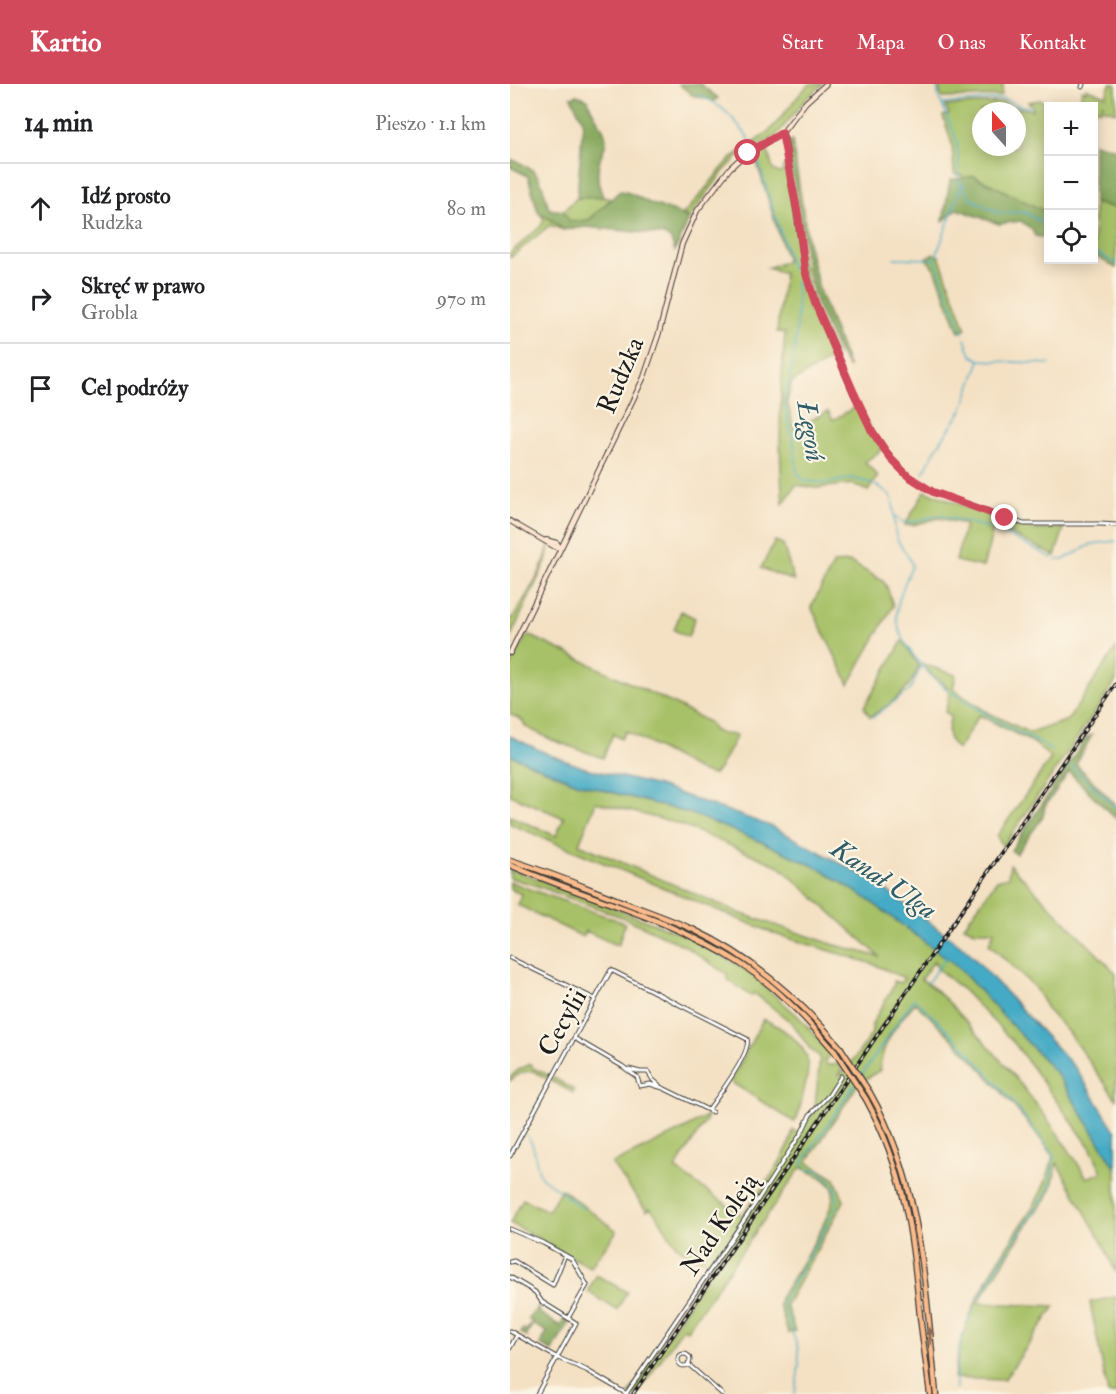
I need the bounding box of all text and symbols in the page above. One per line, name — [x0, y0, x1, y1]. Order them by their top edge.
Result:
text: Kartio — [30, 25, 101, 60]
text: Start — [782, 29, 824, 56]
text: Mapa — [857, 29, 905, 56]
text: O nas — [938, 29, 986, 56]
text: Kontakt — [1019, 29, 1086, 56]
north arrow — [972, 102, 1026, 156]
map controls — [1044, 102, 1098, 264]
button: + — [1044, 102, 1098, 156]
text: 14 min — [24, 107, 93, 139]
text: Pieszo · 1.1 km — [375, 111, 486, 136]
route start — [734, 139, 760, 165]
button: − — [1044, 156, 1098, 210]
text: Idź prosto — [81, 182, 171, 210]
icon: ahead — [24, 192, 57, 225]
text: 80 m — [447, 196, 486, 221]
text: Rudzka — [81, 210, 143, 235]
button: locate — [1044, 210, 1098, 264]
text: Skręć w prawo — [81, 272, 205, 300]
icon: right — [24, 282, 57, 315]
text: 970 m — [437, 286, 486, 311]
text: Grobla — [81, 300, 138, 325]
street label: Rudzka — [591, 332, 651, 419]
icon: arrive — [24, 372, 57, 405]
text: Cel podróży — [81, 374, 188, 402]
water label: Łęgoń — [789, 397, 832, 464]
route end — [991, 504, 1017, 530]
water label: Kanał Ulga — [823, 831, 943, 927]
street label: Cecylii — [531, 983, 594, 1062]
street label: Nad Koleją — [674, 1166, 767, 1282]
one-way arrow — [925, 1326, 935, 1345]

